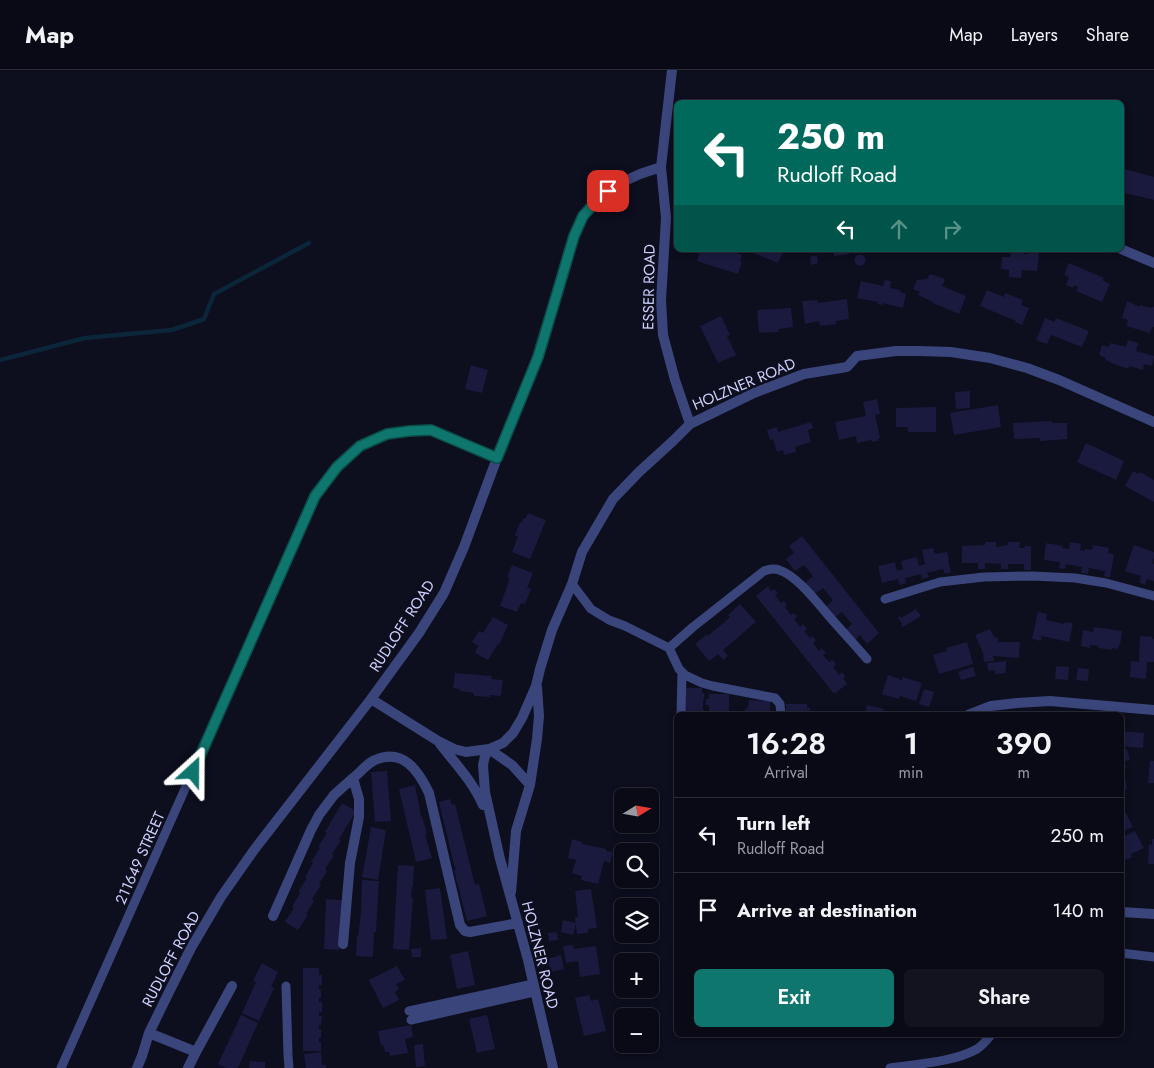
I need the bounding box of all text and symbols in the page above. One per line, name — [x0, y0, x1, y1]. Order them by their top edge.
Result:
text: Map — [25, 17, 74, 52]
text: Map — [949, 22, 983, 48]
text: Layers — [1011, 22, 1058, 48]
text: Share — [1086, 22, 1129, 48]
text: 250 m — [777, 112, 885, 162]
icon: left — [694, 120, 759, 185]
text: Rudloff Road — [777, 158, 897, 190]
pin — [587, 170, 629, 212]
icon: arrive — [594, 177, 622, 205]
icon: left — [832, 215, 860, 243]
icon: ahead — [885, 215, 913, 243]
icon: right — [938, 215, 966, 243]
street label: ESSER ROAD — [637, 244, 661, 330]
street label: HOLZNER ROAD — [689, 352, 799, 416]
street label: RUDLOFF ROAD — [364, 576, 440, 676]
text: 16:28 — [746, 722, 826, 765]
text: 1 — [904, 722, 918, 765]
text: 390 — [996, 722, 1052, 765]
position arrow — [166, 745, 218, 797]
text: Arrival — [764, 761, 808, 784]
text: min — [898, 761, 923, 784]
text: m — [1017, 761, 1030, 784]
north arrow — [614, 788, 659, 832]
map controls — [614, 788, 659, 1053]
street label: 211649 STREET — [110, 808, 170, 908]
text: Turn left — [737, 810, 810, 837]
icon: left — [694, 821, 722, 849]
text: 250 m — [1051, 822, 1104, 849]
text: Rudloff Road — [737, 837, 824, 860]
button: search — [614, 843, 659, 888]
icon: arrive — [694, 896, 722, 924]
text: Arrive at destination — [737, 897, 917, 924]
text: 140 m — [1052, 897, 1104, 924]
button: layers — [614, 898, 659, 943]
street label: HOLZNER ROAD — [516, 899, 564, 1011]
street label: RUDLOFF ROAD — [137, 907, 205, 1011]
button: + — [614, 953, 659, 998]
button: Exit — [694, 969, 894, 1027]
button: Share — [904, 969, 1104, 1027]
button: − — [614, 1008, 659, 1053]

